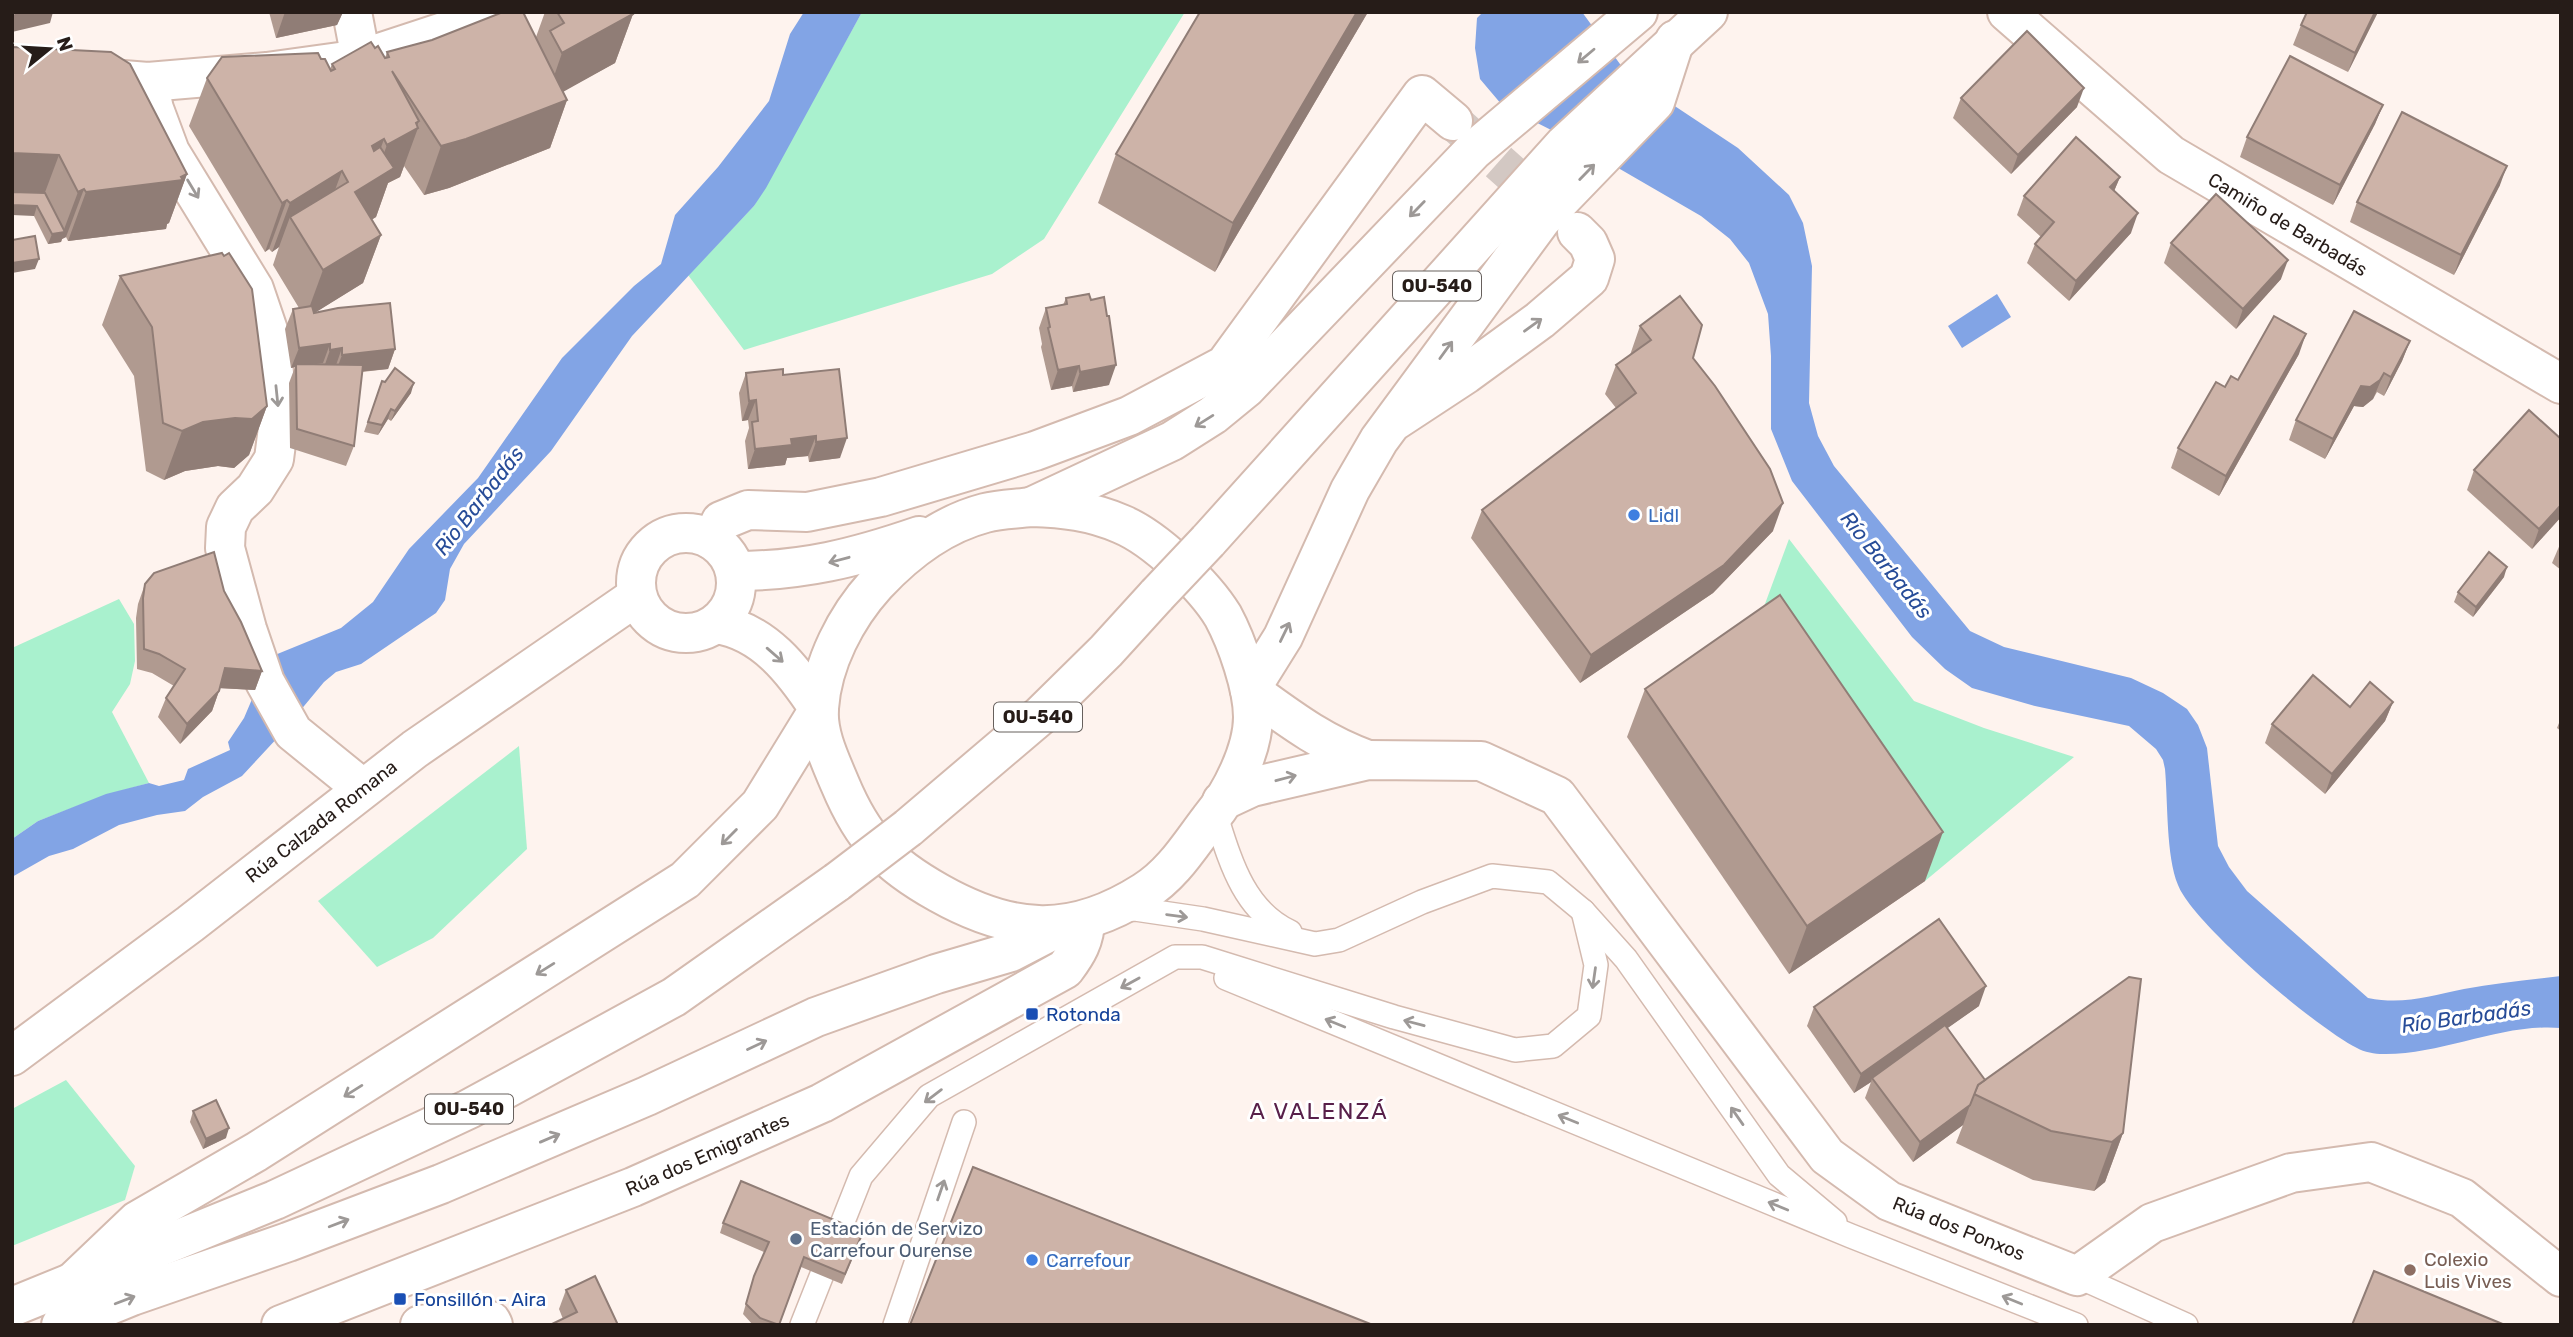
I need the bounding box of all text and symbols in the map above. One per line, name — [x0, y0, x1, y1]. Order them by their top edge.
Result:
north arrow — [14, 14, 84, 84]
text: N — [52, 34, 78, 54]
one-way arrow — [1577, 48, 1595, 64]
one-way arrow — [1578, 164, 1595, 181]
street label: Camiño de Barbadás — [2204, 168, 2372, 281]
one-way arrow — [186, 179, 200, 199]
one-way arrow — [1409, 200, 1426, 217]
road number: OU-540 — [1393, 272, 1481, 300]
one-way arrow — [1523, 318, 1542, 333]
one-way arrow — [1438, 341, 1453, 360]
one-way arrow — [271, 384, 284, 407]
one-way arrow — [1195, 414, 1215, 428]
water label: Rio Barbadás — [428, 441, 529, 560]
place label: Lidl — [1648, 504, 1679, 527]
water label: Río Barbadás — [1836, 506, 1937, 624]
marker: Lidl — [1626, 507, 1642, 523]
one-way arrow — [828, 555, 850, 568]
one-way arrow — [1279, 622, 1292, 643]
one-way arrow — [766, 647, 784, 663]
road number: OU-540 — [994, 702, 1082, 732]
street label: Rúa Calzada Romana — [241, 755, 402, 888]
one-way arrow — [1275, 771, 1297, 784]
one-way arrow — [720, 828, 737, 845]
one-way arrow — [1165, 909, 1188, 922]
one-way arrow — [536, 962, 555, 977]
one-way arrow — [1588, 966, 1601, 989]
one-way arrow — [1120, 977, 1141, 990]
water label: Río Barbadás — [2399, 995, 2533, 1038]
place label: Rotonda — [1046, 1003, 1121, 1026]
marker: Rotonda — [1024, 1006, 1040, 1022]
one-way arrow — [1404, 1015, 1426, 1028]
one-way arrow — [1325, 1016, 1346, 1029]
one-way arrow — [746, 1038, 767, 1051]
one-way arrow — [343, 1084, 363, 1098]
one-way arrow — [924, 1089, 943, 1103]
road number: OU-540 — [425, 1094, 513, 1124]
district label: A VALENZÁ — [1249, 1097, 1389, 1125]
one-way arrow — [1730, 1107, 1745, 1126]
street label: Rúa dos Emigrantes — [622, 1108, 793, 1201]
one-way arrow — [1558, 1112, 1579, 1125]
one-way arrow — [538, 1131, 560, 1144]
one-way arrow — [936, 1180, 948, 1202]
street label: Rúa dos Ponxos — [1889, 1191, 2028, 1265]
one-way arrow — [1768, 1199, 1790, 1212]
one-way arrow — [327, 1216, 349, 1228]
place label: Estación de Servizo Carrefour Ourense — [810, 1217, 983, 1262]
marker: Estación de Servizo Carrefour Ourense — [788, 1231, 804, 1247]
place label: Colexio Luis Vives — [2424, 1248, 2512, 1293]
place label: Carrefour — [1046, 1249, 1131, 1272]
marker: Carrefour — [1024, 1252, 1040, 1268]
marker: Colexio Luis Vives — [2402, 1262, 2418, 1278]
place label: Fonsillón - Aira — [414, 1288, 546, 1311]
marker: Fonsillón - Aira — [392, 1291, 408, 1307]
one-way arrow — [113, 1292, 135, 1305]
one-way arrow — [2002, 1292, 2024, 1305]

